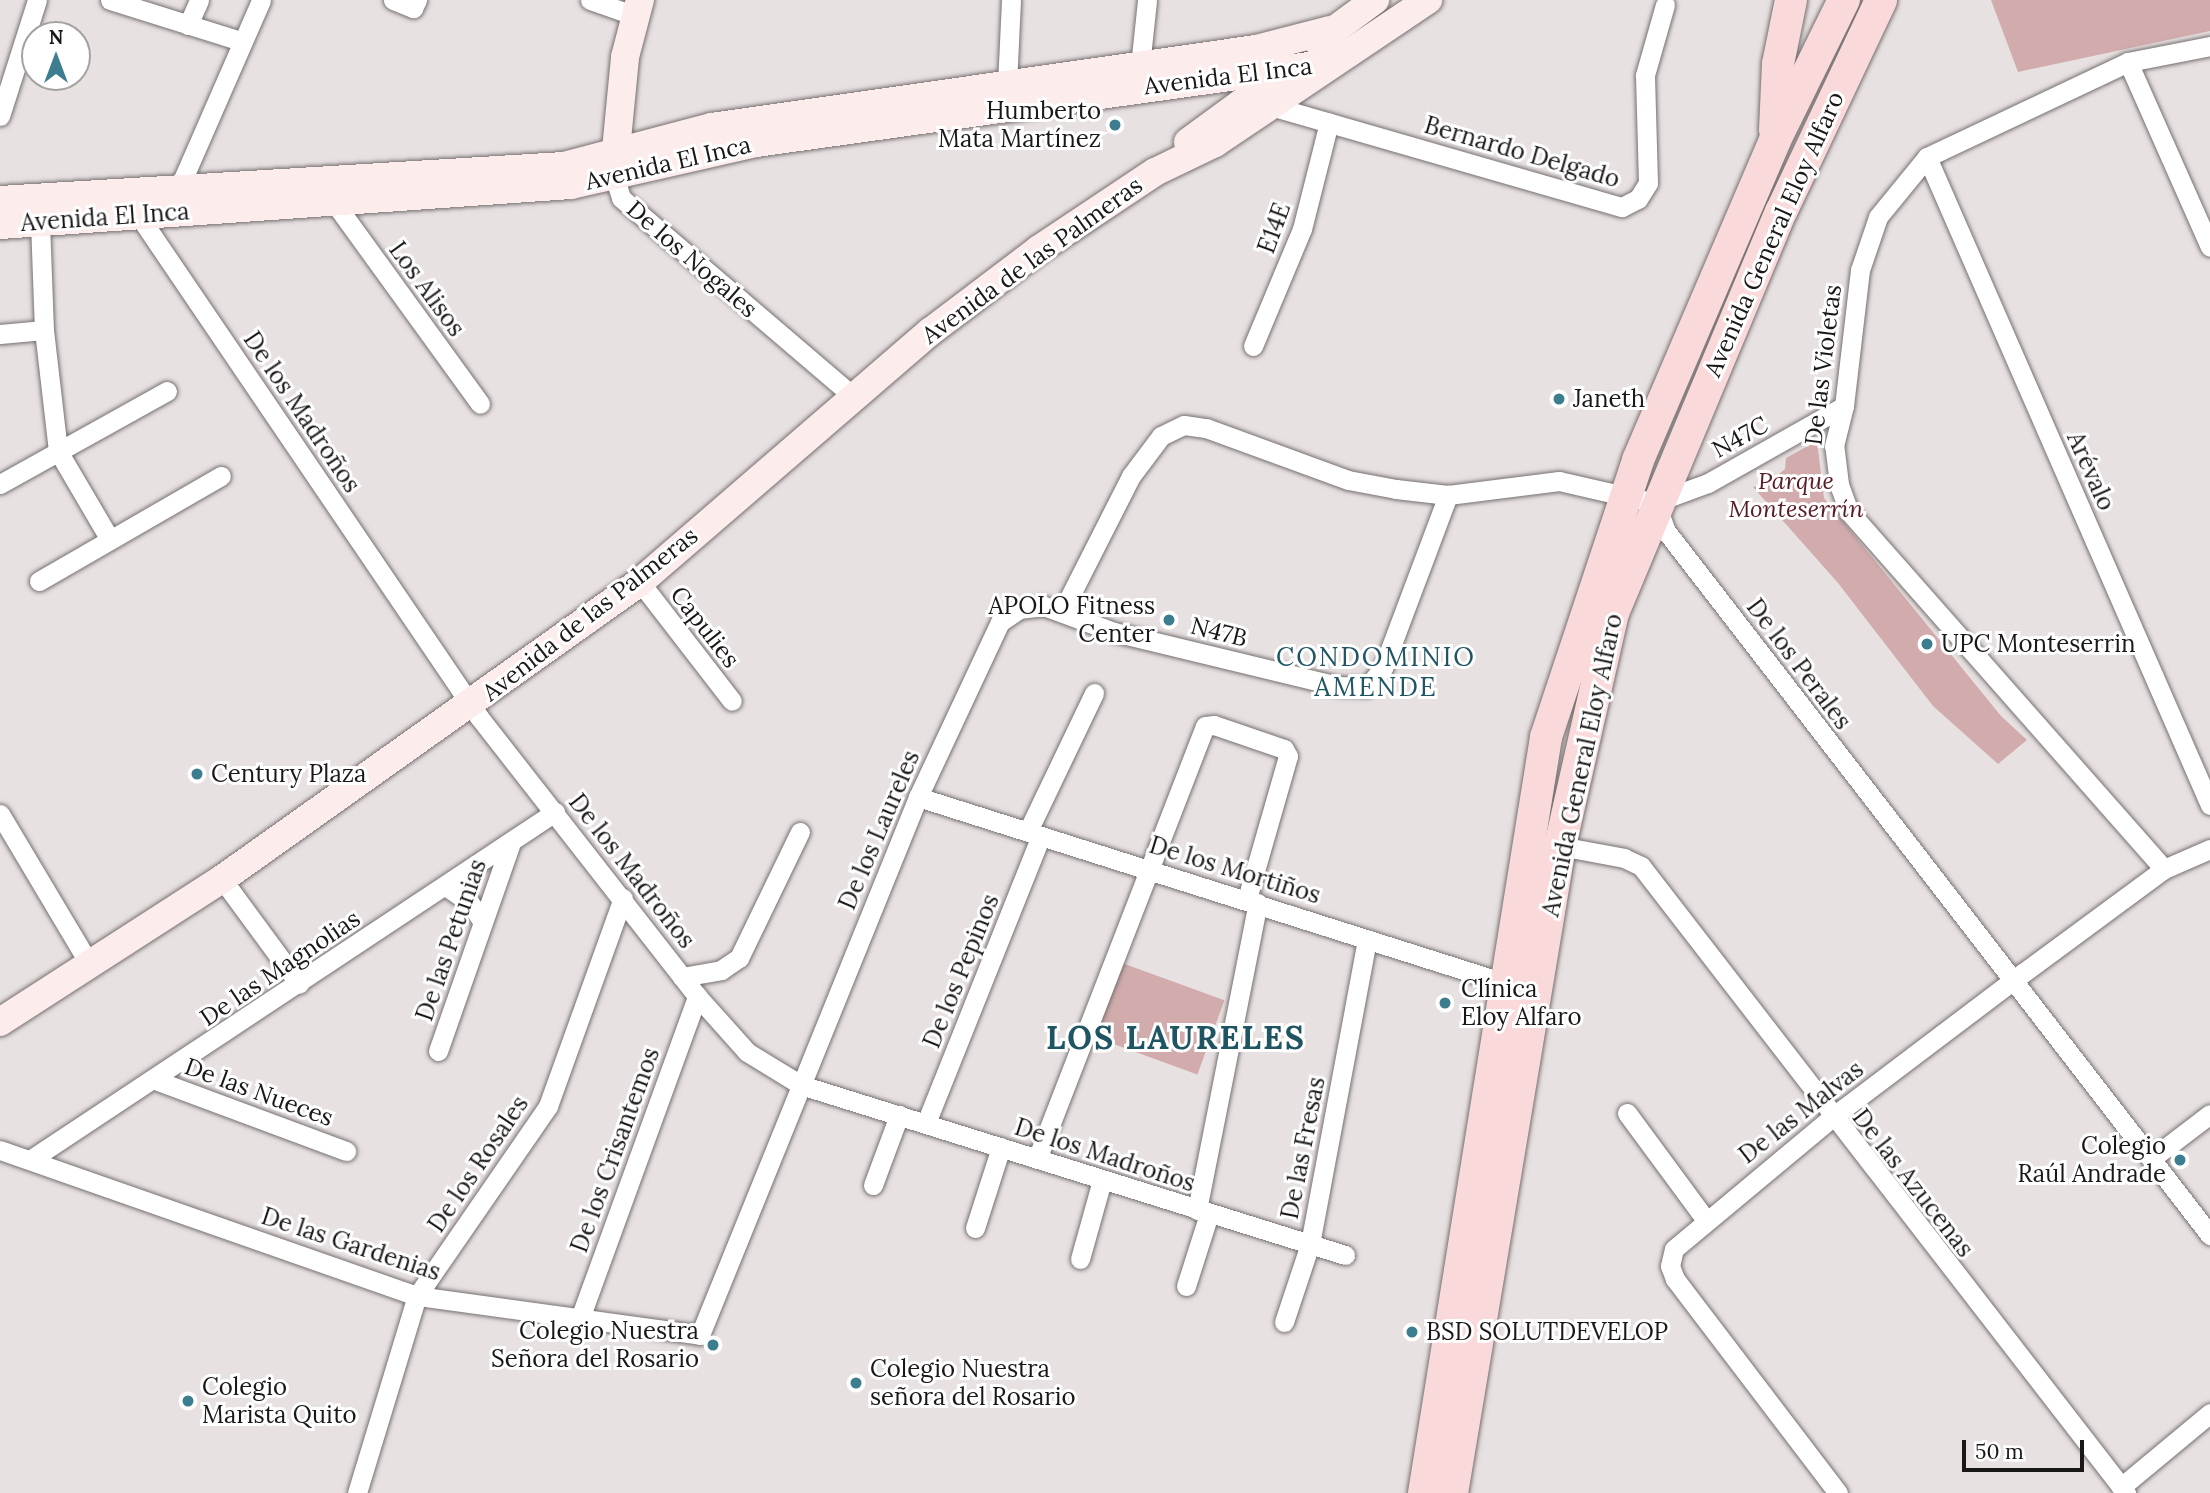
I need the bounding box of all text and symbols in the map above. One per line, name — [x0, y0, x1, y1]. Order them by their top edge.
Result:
north arrow — [21, 21, 91, 91]
text: N — [49, 25, 63, 49]
street label: Avenida El Inca — [1142, 51, 1314, 101]
street label: Avenida General Eloy Alfaro — [1698, 87, 1850, 381]
place label: Humberto Mata Martínez — [938, 97, 1101, 153]
street label: Bernardo Delgado — [1421, 110, 1623, 194]
marker: Humberto Mata Martínez — [1107, 117, 1123, 133]
street label: Avenida El Inca — [582, 130, 754, 196]
street label: Avenida de las Palmeras — [916, 170, 1148, 350]
street label: De los Nogales — [621, 194, 763, 324]
street label: Avenida El Inca — [20, 197, 190, 237]
street label: E14E — [1252, 199, 1296, 257]
street label: Los Alisos — [383, 236, 471, 342]
street label: De las Violetas — [1799, 283, 1847, 447]
street label: De los Madroños — [238, 326, 366, 498]
place label: Janeth — [1573, 385, 1645, 413]
marker: Janeth — [1551, 391, 1567, 407]
street label: N47C — [1707, 410, 1773, 464]
street label: Arévalo — [2061, 427, 2121, 515]
park label: Parque Monteserrín — [1728, 467, 1864, 523]
street label: Avenida de las Palmeras — [477, 521, 703, 707]
street label: Capulies — [664, 581, 746, 673]
place label: APOLO Fitness Center — [989, 592, 1155, 648]
street label: De los Perales — [1741, 593, 1857, 735]
street label: N47B — [1188, 611, 1250, 653]
street label: Avenida General Eloy Alfaro — [1536, 611, 1628, 919]
marker: APOLO Fitness Center — [1161, 612, 1177, 628]
place label: UPC Monteserrin — [1941, 630, 2135, 658]
marker: UPC Monteserrin — [1919, 636, 1935, 652]
district label: CONDOMINIO AMENDE — [1277, 641, 1475, 702]
street label: De los Laureles — [833, 746, 925, 914]
place label: Century Plaza — [211, 760, 366, 788]
marker: Century Plaza — [189, 766, 205, 782]
street label: De los Madroños — [563, 788, 701, 954]
street label: De los Mortiños — [1146, 830, 1324, 910]
street label: De las Petunias — [410, 855, 492, 1025]
street label: De los Pepinos — [917, 890, 1005, 1052]
street label: De las Magnolias — [195, 904, 365, 1032]
place label: Clínica Eloy Alfaro — [1461, 975, 1582, 1031]
marker: Clínica Eloy Alfaro — [1435, 993, 1455, 1013]
district label: LOS LAURELES — [1047, 1019, 1305, 1057]
street label: De los Crisantemos — [565, 1044, 665, 1256]
street label: De las Nueces — [181, 1052, 337, 1132]
street label: De las Malvas — [1733, 1055, 1869, 1169]
street label: De las Fresas — [1275, 1074, 1331, 1222]
street label: De los Rosales — [422, 1090, 534, 1238]
street label: De las Azucenas — [1846, 1103, 1980, 1263]
street label: De los Madroños — [1011, 1112, 1199, 1198]
place label: Colegio Raúl Andrade — [2018, 1132, 2166, 1188]
marker: Colegio Raúl Andrade — [2172, 1152, 2188, 1168]
street label: De las Gardenias — [258, 1201, 444, 1287]
place label: Colegio Nuestra Señora del Rosario — [491, 1317, 699, 1373]
place label: BSD SOLUTDEVELOP — [1426, 1318, 1668, 1346]
marker: BSD SOLUTDEVELOP — [1404, 1324, 1420, 1340]
marker: Colegio Nuestra Señora del Rosario — [705, 1337, 721, 1353]
place label: Colegio Nuestra señora del Rosario — [870, 1355, 1075, 1411]
place label: Colegio Marista Quito — [202, 1373, 357, 1429]
marker: Colegio Nuestra señora del Rosario — [848, 1375, 864, 1391]
marker: Colegio Marista Quito — [180, 1393, 196, 1409]
scale bar — [1965, 1426, 2088, 1470]
text: 50 m — [1975, 1438, 2024, 1465]

